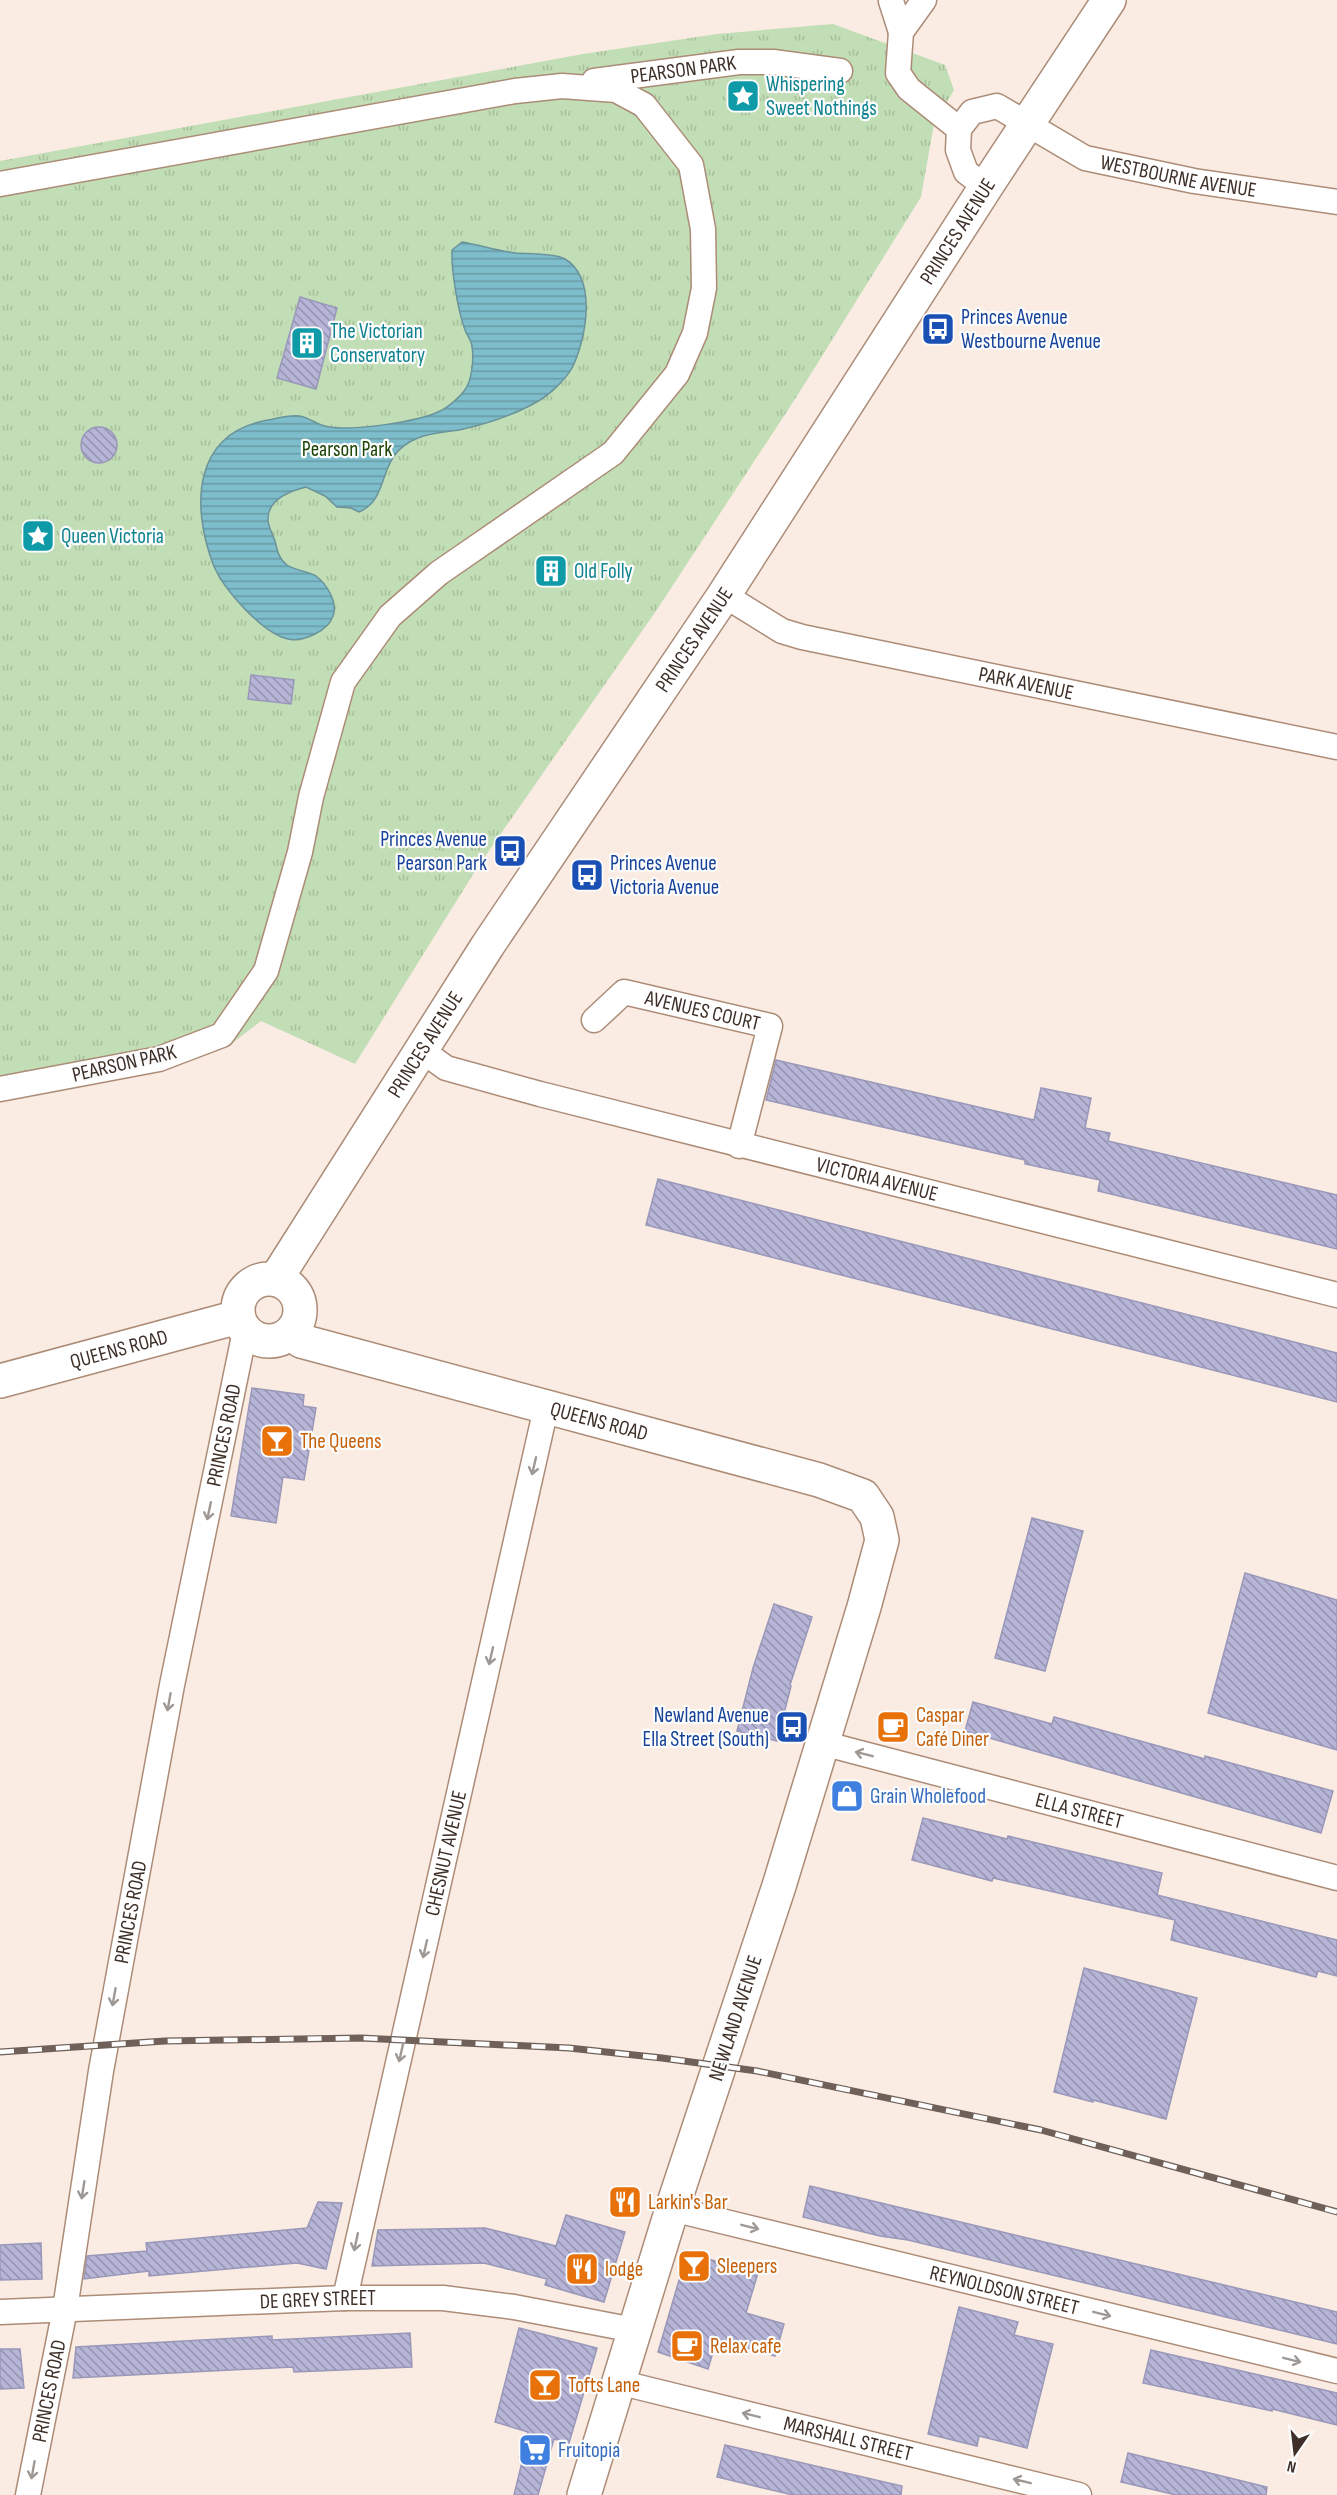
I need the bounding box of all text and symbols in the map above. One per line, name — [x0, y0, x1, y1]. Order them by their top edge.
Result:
street label: PEARSON PARK — [629, 50, 738, 89]
place label: Whispering Sweet Nothings — [766, 72, 877, 121]
place icon: Whispering Sweet Nothings — [725, 78, 761, 114]
street label: WESTBOURNE AVENUE — [1098, 150, 1258, 203]
street label: PRINCES AVENUE — [915, 174, 1001, 289]
place label: Princes Avenue Westbourne Avenue — [961, 305, 1101, 354]
bus stop icon: Princes Avenue Westbourne Avenue — [920, 311, 956, 347]
place label: The Victorian Conservatory — [330, 319, 425, 368]
building icon: The Victorian Conservatory — [289, 325, 325, 361]
park label: Pearson Park — [302, 437, 392, 462]
place icon: Queen Victoria — [20, 518, 56, 554]
place label: Queen Victoria — [61, 524, 164, 549]
building icon: Old Folly — [533, 553, 569, 589]
place label: Old Folly — [574, 559, 633, 584]
street label: PRINCES AVENUE — [650, 583, 739, 697]
street label: PARK AVENUE — [976, 662, 1076, 706]
place label: Princes Avenue Pearson Park — [380, 827, 487, 876]
bus stop icon: Princes Avenue Pearson Park — [492, 833, 528, 869]
place label: Princes Avenue Victoria Avenue — [610, 851, 719, 900]
bus stop icon: Princes Avenue Victoria Avenue — [569, 857, 605, 893]
street label: AVENUES COURT — [642, 985, 763, 1036]
street label: PRINCES AVENUE — [382, 987, 468, 1102]
street label: PEARSON PARK — [70, 1039, 179, 1088]
street label: VICTORIA AVENUE — [813, 1152, 941, 1207]
street label: QUEENS ROAD — [67, 1324, 171, 1375]
street label: PRINCES ROAD — [201, 1382, 247, 1489]
street label: QUEENS ROAD — [547, 1396, 651, 1447]
bar icon: The Queens — [259, 1423, 295, 1459]
place label: The Queens — [300, 1429, 382, 1454]
one-way arrow — [527, 1456, 539, 1475]
one-way arrow — [202, 1502, 214, 1521]
one-way arrow — [485, 1646, 496, 1665]
one-way arrow — [163, 1692, 174, 1712]
place label: Newland Avenue Ella Street (South) — [642, 1703, 769, 1752]
place label: Caspar Café Diner — [916, 1703, 989, 1752]
bus stop icon: Newland Avenue Ella Street (South) — [774, 1709, 810, 1745]
cafe icon: Caspar Café Diner — [875, 1709, 911, 1745]
one-way arrow — [855, 1747, 874, 1759]
shop icon: Grain Wholefood — [829, 1778, 865, 1814]
place label: Grain Wholefood — [870, 1784, 986, 1809]
street label: ELLA STREET — [1033, 1787, 1126, 1835]
street label: CHESNUT AVENUE — [420, 1788, 472, 1918]
street label: PRINCES ROAD — [109, 1859, 152, 1965]
one-way arrow — [419, 1939, 431, 1958]
street label: NEWLAND AVENUE — [703, 1952, 768, 2084]
one-way arrow — [108, 1987, 119, 2007]
one-way arrow — [395, 2043, 407, 2062]
one-way arrow — [77, 2179, 88, 2199]
restaurant icon: Larkin's Bar — [607, 2184, 643, 2220]
place label: Larkin's Bar — [648, 2190, 728, 2215]
one-way arrow — [740, 2222, 759, 2234]
one-way arrow — [350, 2233, 362, 2252]
bar icon: Sleepers — [676, 2248, 712, 2284]
restaurant icon: lodge — [564, 2251, 600, 2287]
place label: Sleepers — [717, 2254, 777, 2279]
place label: lodge — [605, 2257, 643, 2282]
street label: REYNOLDSON STREET — [927, 2260, 1082, 2321]
street label: DE GREY STREET — [259, 2286, 376, 2314]
one-way arrow — [1093, 2308, 1112, 2320]
cafe icon: Relax cafe — [669, 2328, 705, 2364]
place label: Relax cafe — [710, 2334, 781, 2359]
street label: PRINCES ROAD — [27, 2338, 72, 2445]
one-way arrow — [1282, 2354, 1301, 2366]
bar icon: Tofts Lane — [527, 2367, 563, 2403]
place label: Tofts Lane — [568, 2373, 640, 2398]
one-way arrow — [742, 2408, 761, 2420]
street label: MARSHALL STREET — [781, 2411, 915, 2467]
north arrow — [1265, 2423, 1325, 2483]
supermarket icon: Fruitopia — [517, 2432, 553, 2468]
place label: Fruitopia — [558, 2438, 620, 2463]
text: N — [1285, 2456, 1298, 2476]
one-way arrow — [27, 2459, 38, 2479]
one-way arrow — [1013, 2475, 1032, 2487]

